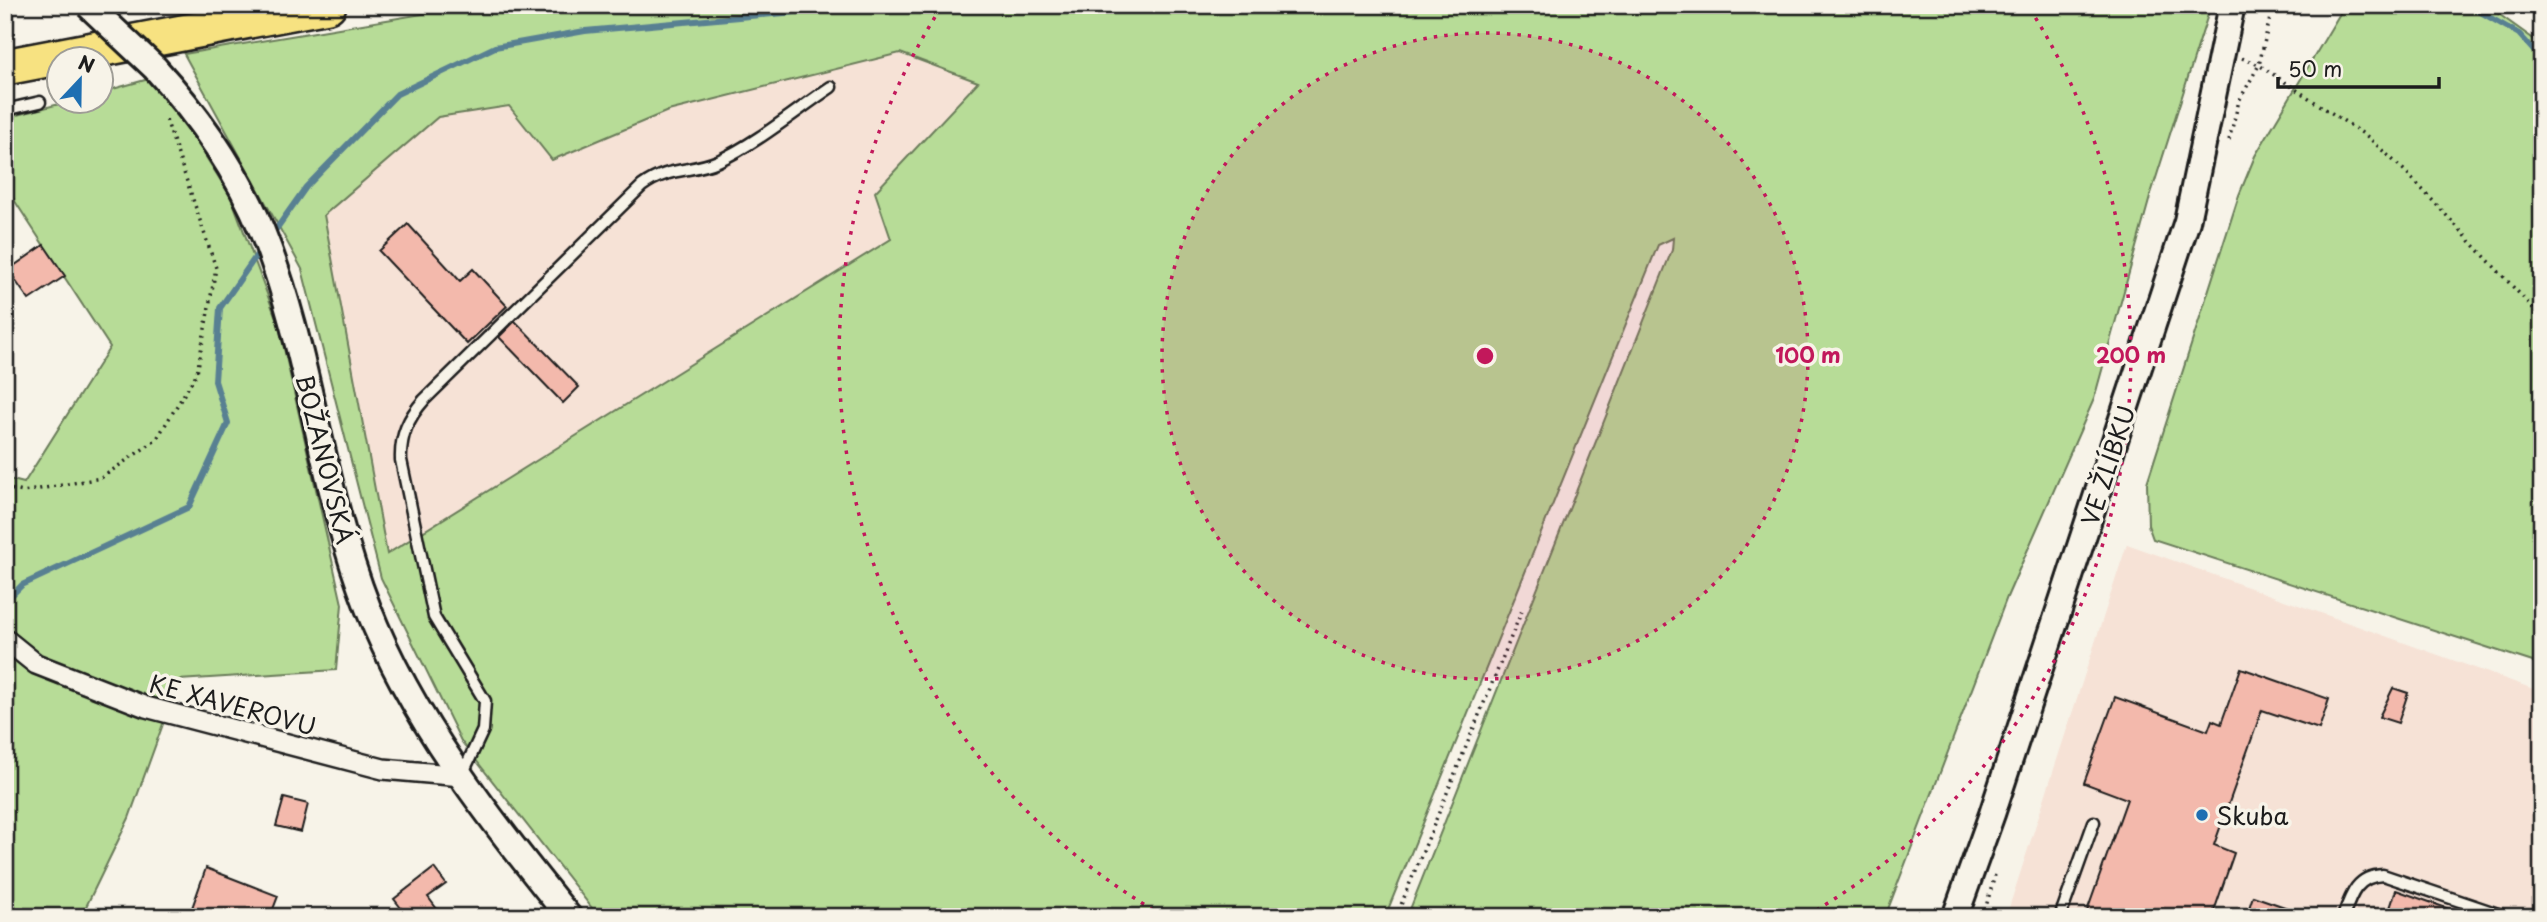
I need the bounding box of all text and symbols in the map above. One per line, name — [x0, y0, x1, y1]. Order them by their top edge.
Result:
north arrow — [46, 46, 116, 116]
scale bar — [2278, 46, 2438, 90]
text: N — [75, 48, 99, 79]
text: 50 m — [2288, 52, 2342, 84]
text: 100 m — [1775, 338, 1841, 370]
text: 200 m — [2096, 338, 2166, 370]
centre of rings — [1473, 344, 1497, 368]
street label: BOŽANOVSKÁ — [288, 370, 364, 548]
street label: VE ŽLÍBKU — [2071, 400, 2143, 530]
street label: KE XAVEROVU — [146, 664, 320, 744]
place label: Skuba — [2216, 797, 2288, 833]
marker: Skuba — [2194, 807, 2210, 823]

